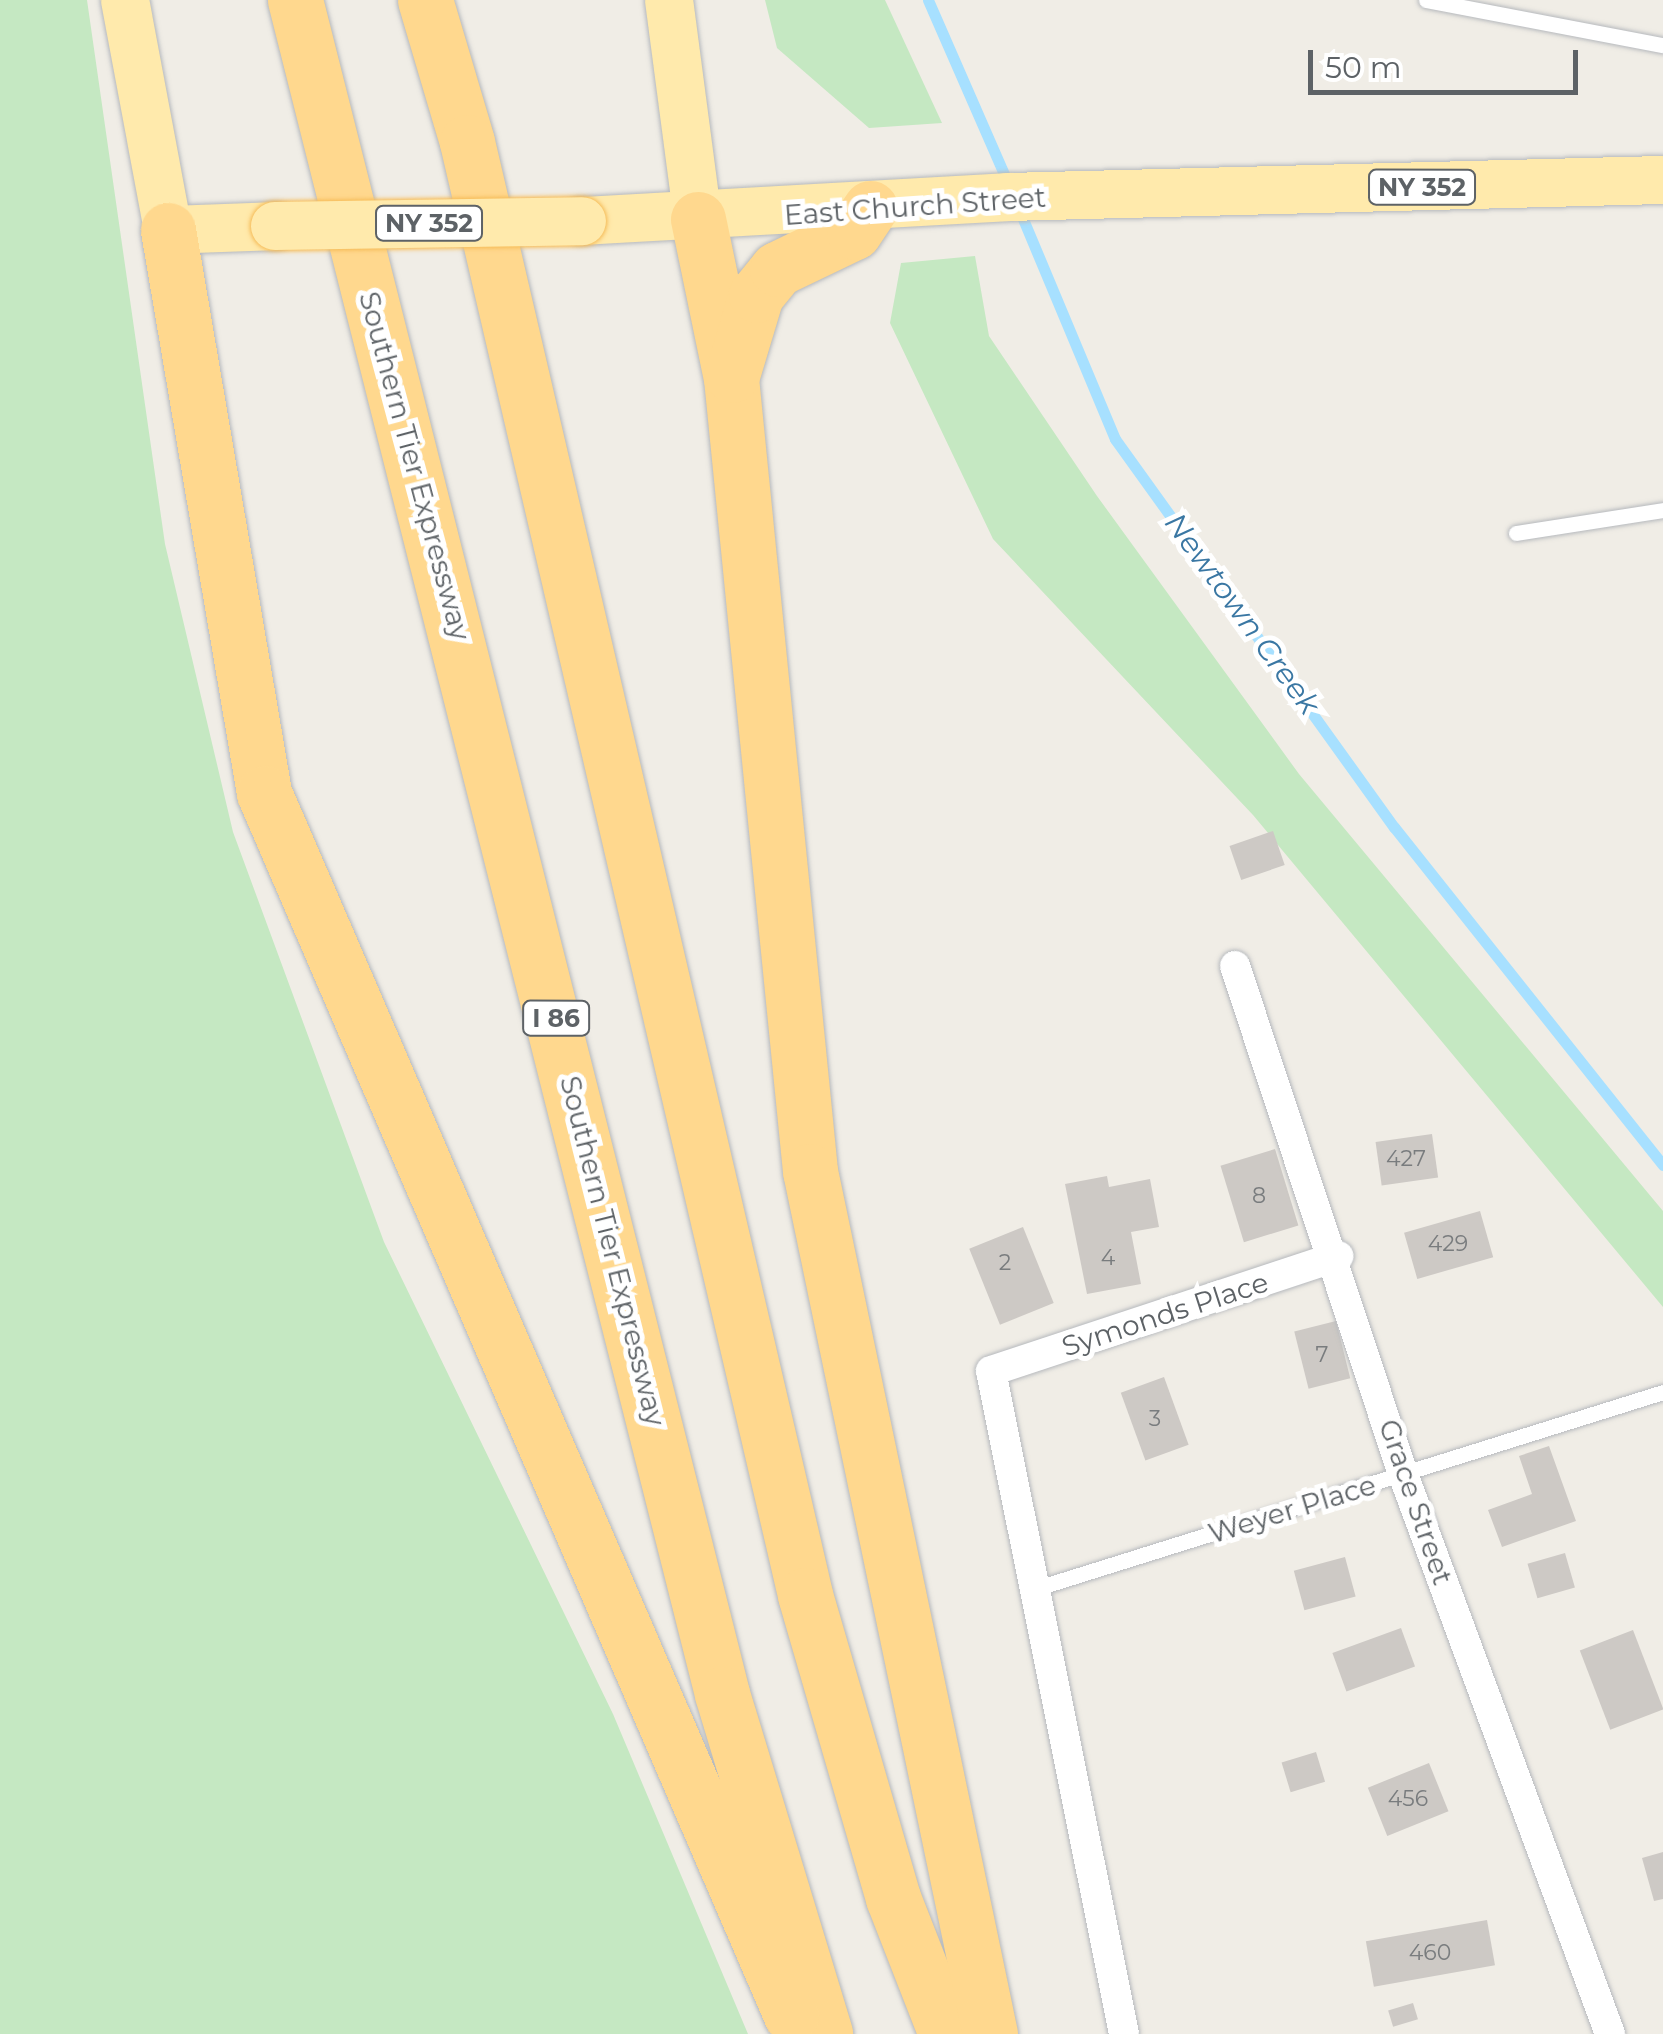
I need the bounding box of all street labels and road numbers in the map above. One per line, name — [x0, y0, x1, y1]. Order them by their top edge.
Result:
road number: NY 352 — [1367, 167, 1477, 207]
street label: East Church Street — [783, 180, 1047, 232]
road number: NY 352 — [374, 203, 484, 243]
street label: Southern Tier Expressway — [352, 288, 478, 644]
road number: I 86 — [521, 998, 591, 1038]
street label: Southern Tier Expressway — [553, 1073, 673, 1429]
street label: Symonds Place — [1057, 1265, 1273, 1363]
street label: Grace Street — [1372, 1415, 1460, 1589]
street label: Weyer Place — [1204, 1468, 1380, 1550]

